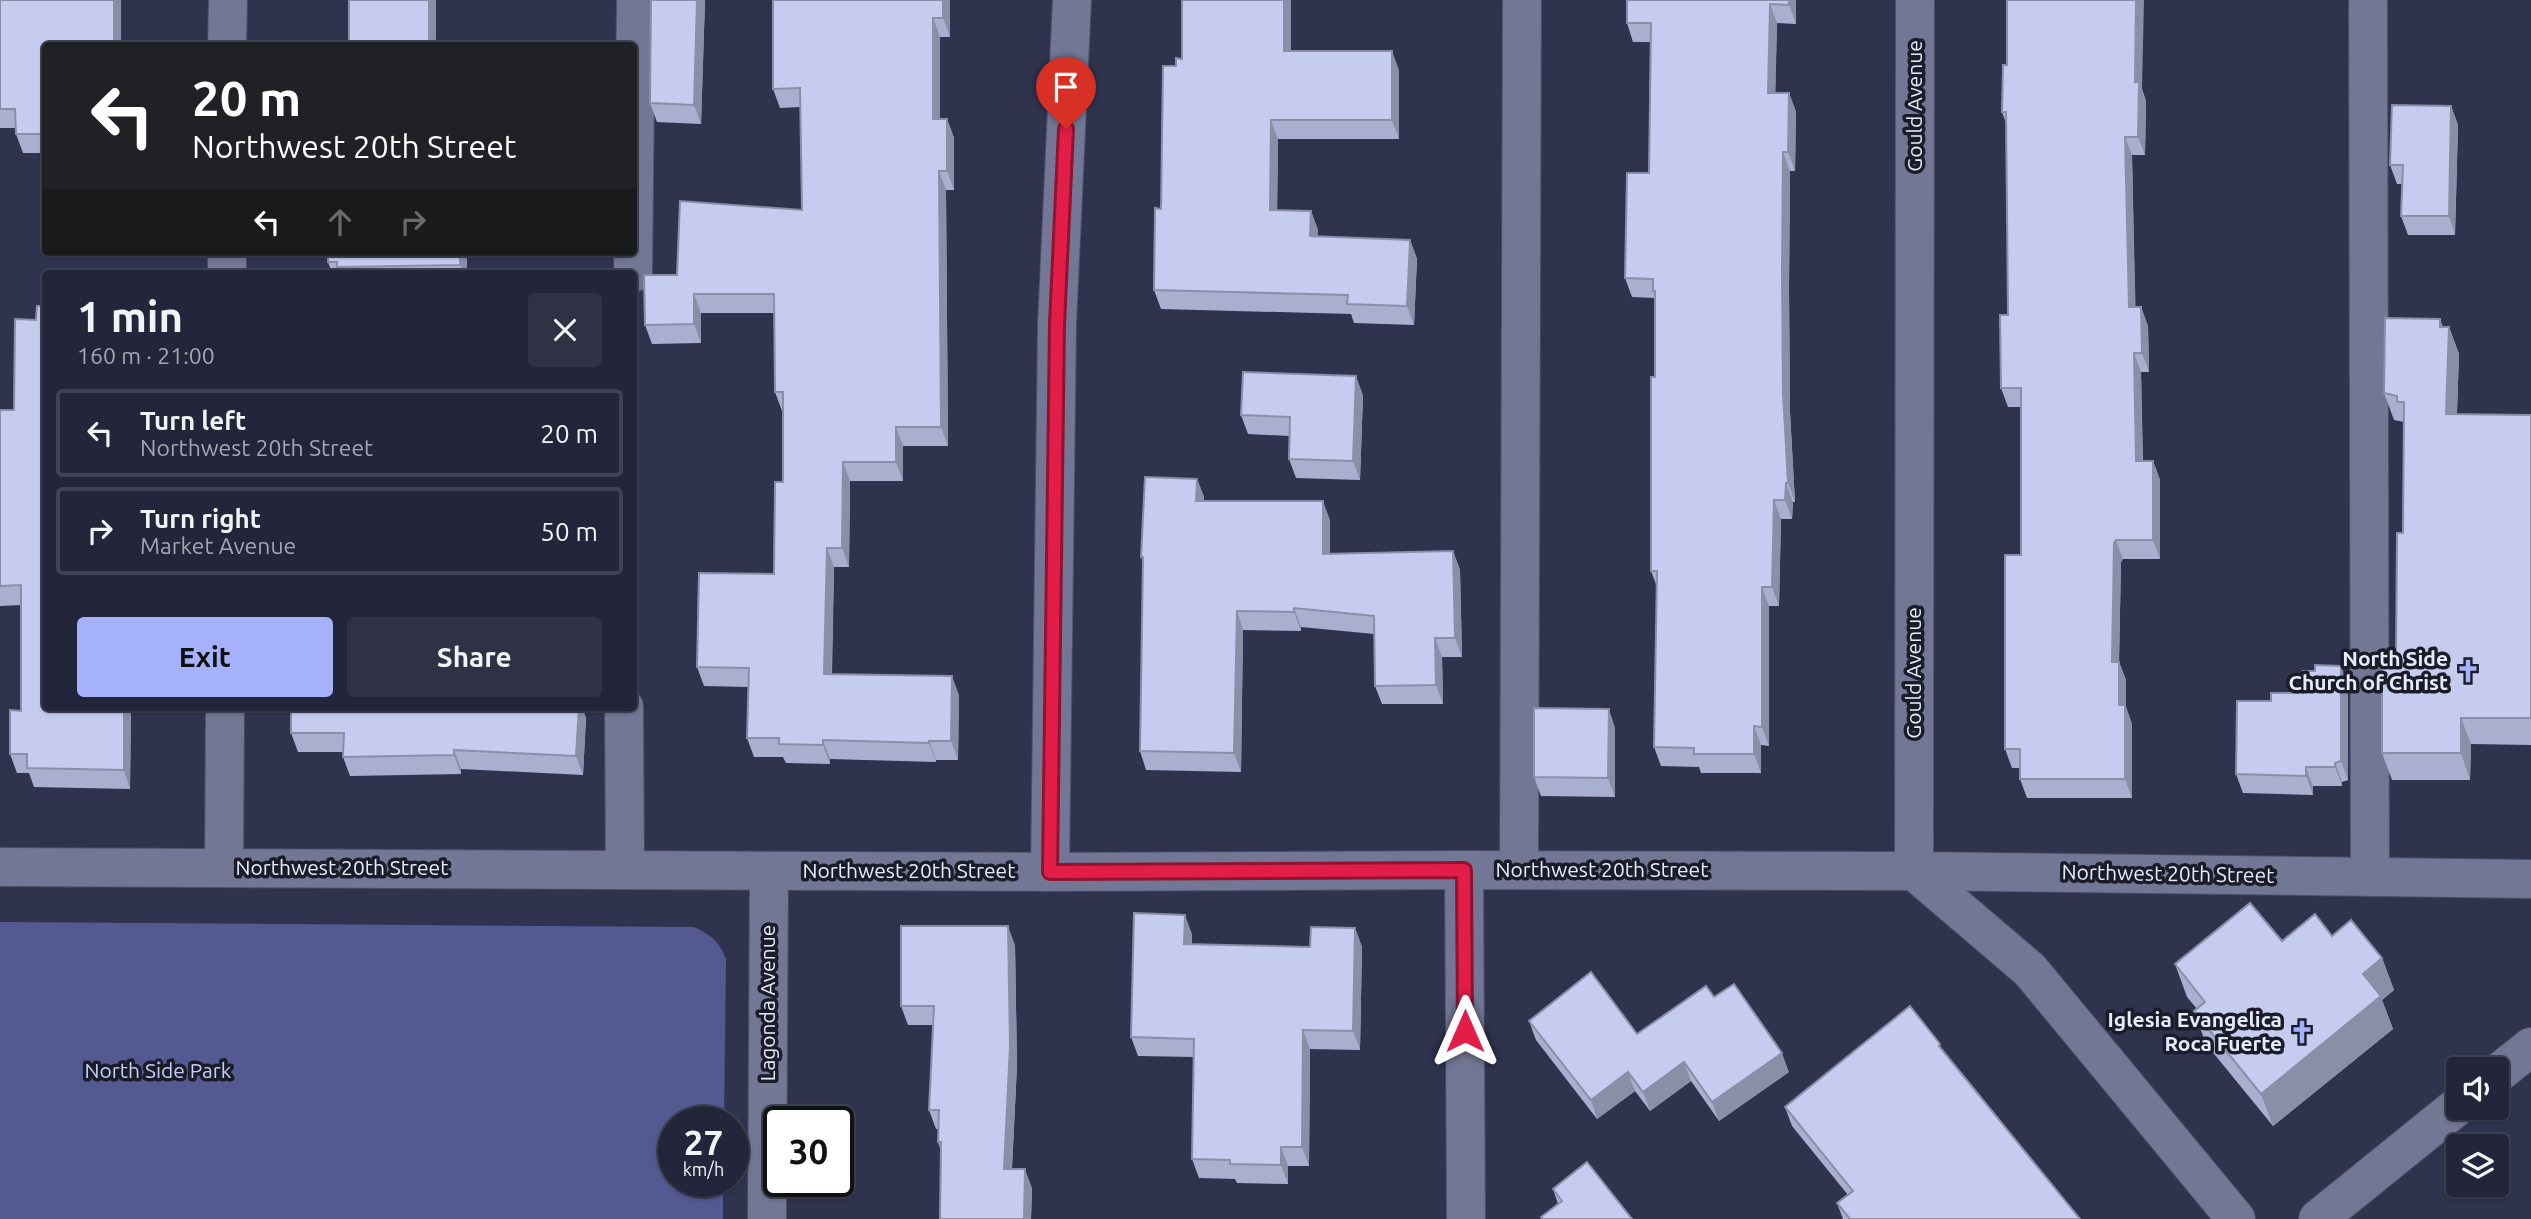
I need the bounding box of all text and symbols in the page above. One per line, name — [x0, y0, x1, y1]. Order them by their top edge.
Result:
street label: Gould Avenue — [1902, 40, 1926, 172]
pin — [1036, 57, 1096, 129]
icon: arrive — [1047, 68, 1085, 106]
icon: left — [77, 70, 168, 161]
text: 20 m — [192, 70, 301, 125]
text: Northwest 20th Street — [192, 128, 516, 164]
icon: left — [248, 203, 286, 241]
icon: ahead — [321, 203, 359, 241]
icon: right — [394, 203, 432, 241]
text: 1 min — [77, 293, 183, 340]
button: close — [528, 293, 602, 367]
text: 160 m · 21:00 — [77, 343, 215, 368]
text: Turn left — [140, 406, 246, 435]
icon: left — [81, 414, 119, 452]
text: 20 m — [540, 419, 598, 448]
text: Northwest 20th Street — [140, 435, 373, 460]
text: Turn right — [140, 504, 261, 533]
icon: right — [81, 512, 119, 550]
text: 50 m — [540, 517, 598, 546]
text: Market Avenue — [140, 533, 296, 558]
street label: Gould Avenue — [1901, 607, 1925, 739]
button: Exit — [77, 617, 333, 697]
button: Share — [347, 617, 602, 697]
place label: North Side Church of Christ — [2289, 646, 2448, 694]
church icon: North Side Church of Christ — [2454, 657, 2482, 685]
street label: Northwest 20th Street — [236, 855, 448, 879]
street label: Northwest 20th Street — [1496, 857, 1708, 881]
street label: Northwest 20th Street — [803, 858, 1015, 882]
street label: Northwest 20th Street — [2061, 859, 2275, 887]
street label: Lagonda Avenue — [755, 925, 779, 1081]
position arrow — [1428, 994, 1502, 1068]
place label: Iglesia Evangelica Roca Fuerte — [2108, 1007, 2282, 1055]
church icon: Iglesia Evangelica Roca Fuerte — [2288, 1018, 2316, 1046]
map controls — [2446, 1057, 2509, 1197]
button: sound — [2446, 1057, 2509, 1120]
park label: North Side Park — [85, 1058, 232, 1082]
speed limit sign: 30 — [763, 1106, 854, 1197]
text: 27 — [684, 1122, 723, 1162]
button: layers — [2446, 1134, 2509, 1197]
text: km/h — [683, 1159, 724, 1179]

